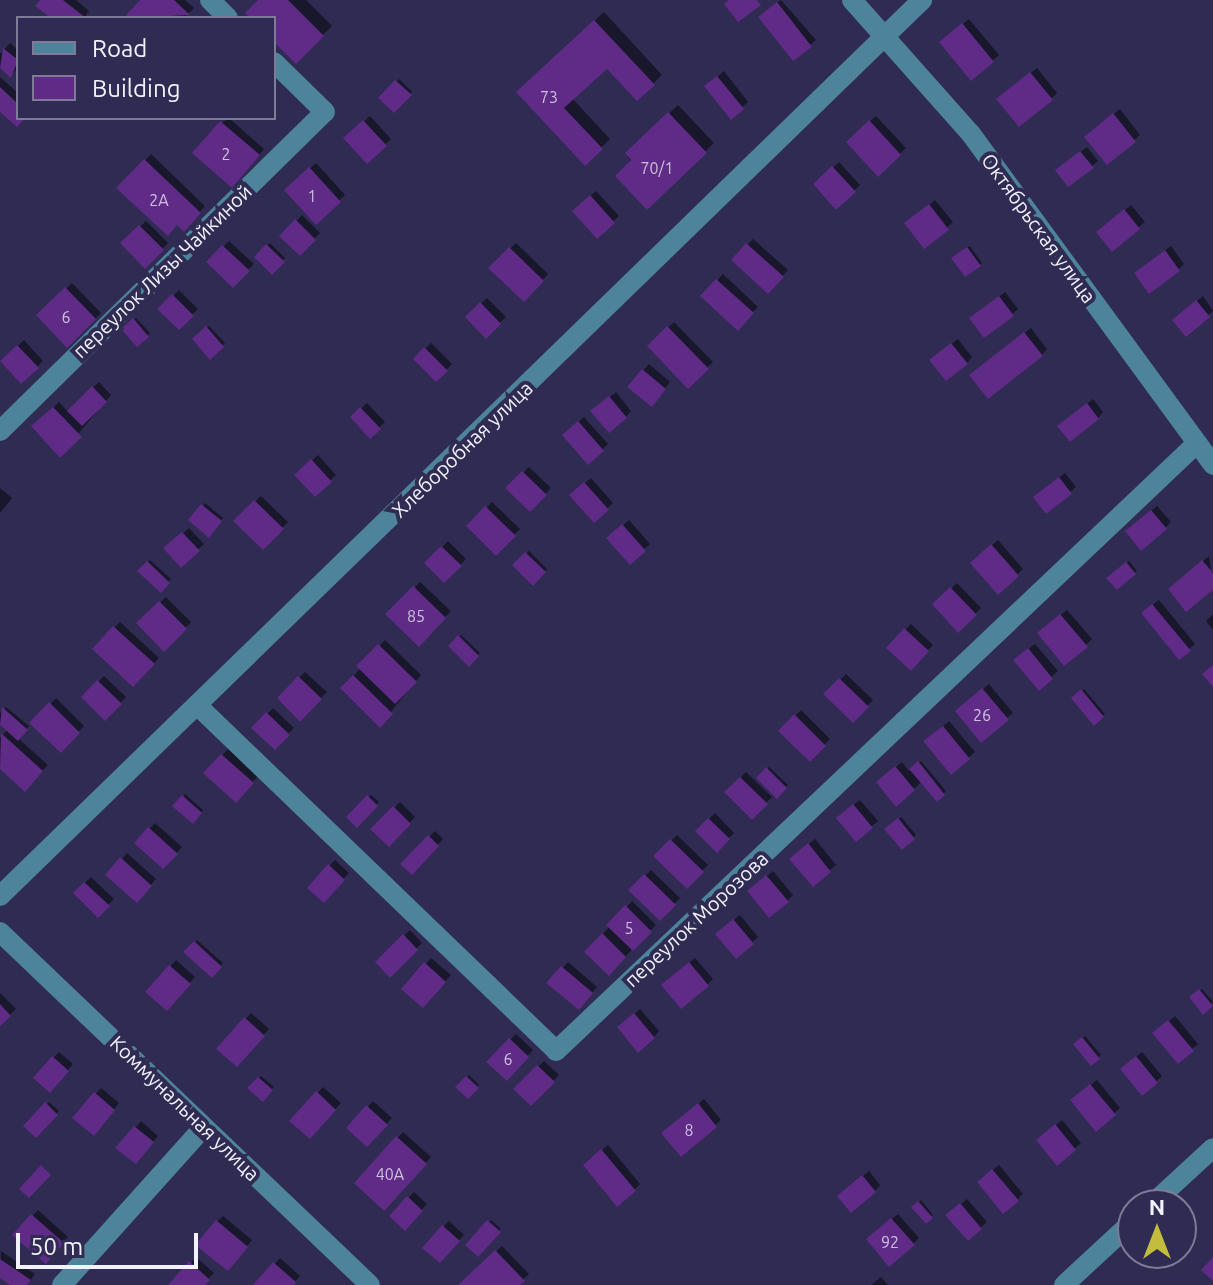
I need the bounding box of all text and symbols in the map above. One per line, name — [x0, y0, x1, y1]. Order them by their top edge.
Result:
legend — [16, 16, 276, 120]
text: Road — [92, 35, 147, 62]
text: Building — [92, 75, 180, 102]
house number: 73 — [540, 87, 558, 107]
house number: 2 — [221, 144, 231, 164]
street label: Октябрьская улица — [977, 148, 1101, 308]
house number: 70/1 — [641, 158, 673, 178]
street label: переулок Лизы Чайкиной — [68, 179, 256, 363]
house number: 1 — [307, 186, 317, 206]
house number: 2А — [149, 190, 169, 210]
house number: 6 — [61, 307, 71, 327]
street label: Хлеборобная улица — [387, 376, 537, 522]
house number: 85 — [407, 606, 425, 626]
house number: 26 — [973, 705, 991, 725]
street label: переулок Морозова — [619, 846, 773, 992]
house number: 5 — [624, 918, 634, 938]
street label: Коммунальная улица — [105, 1030, 265, 1186]
house number: 6 — [503, 1049, 513, 1069]
house number: 8 — [684, 1120, 694, 1140]
house number: 40А — [376, 1164, 404, 1184]
north arrow — [1117, 1189, 1197, 1269]
text: N — [1149, 1194, 1165, 1219]
scale bar — [20, 1217, 202, 1267]
house number: 92 — [881, 1232, 899, 1252]
text: 50 m — [30, 1233, 83, 1260]

